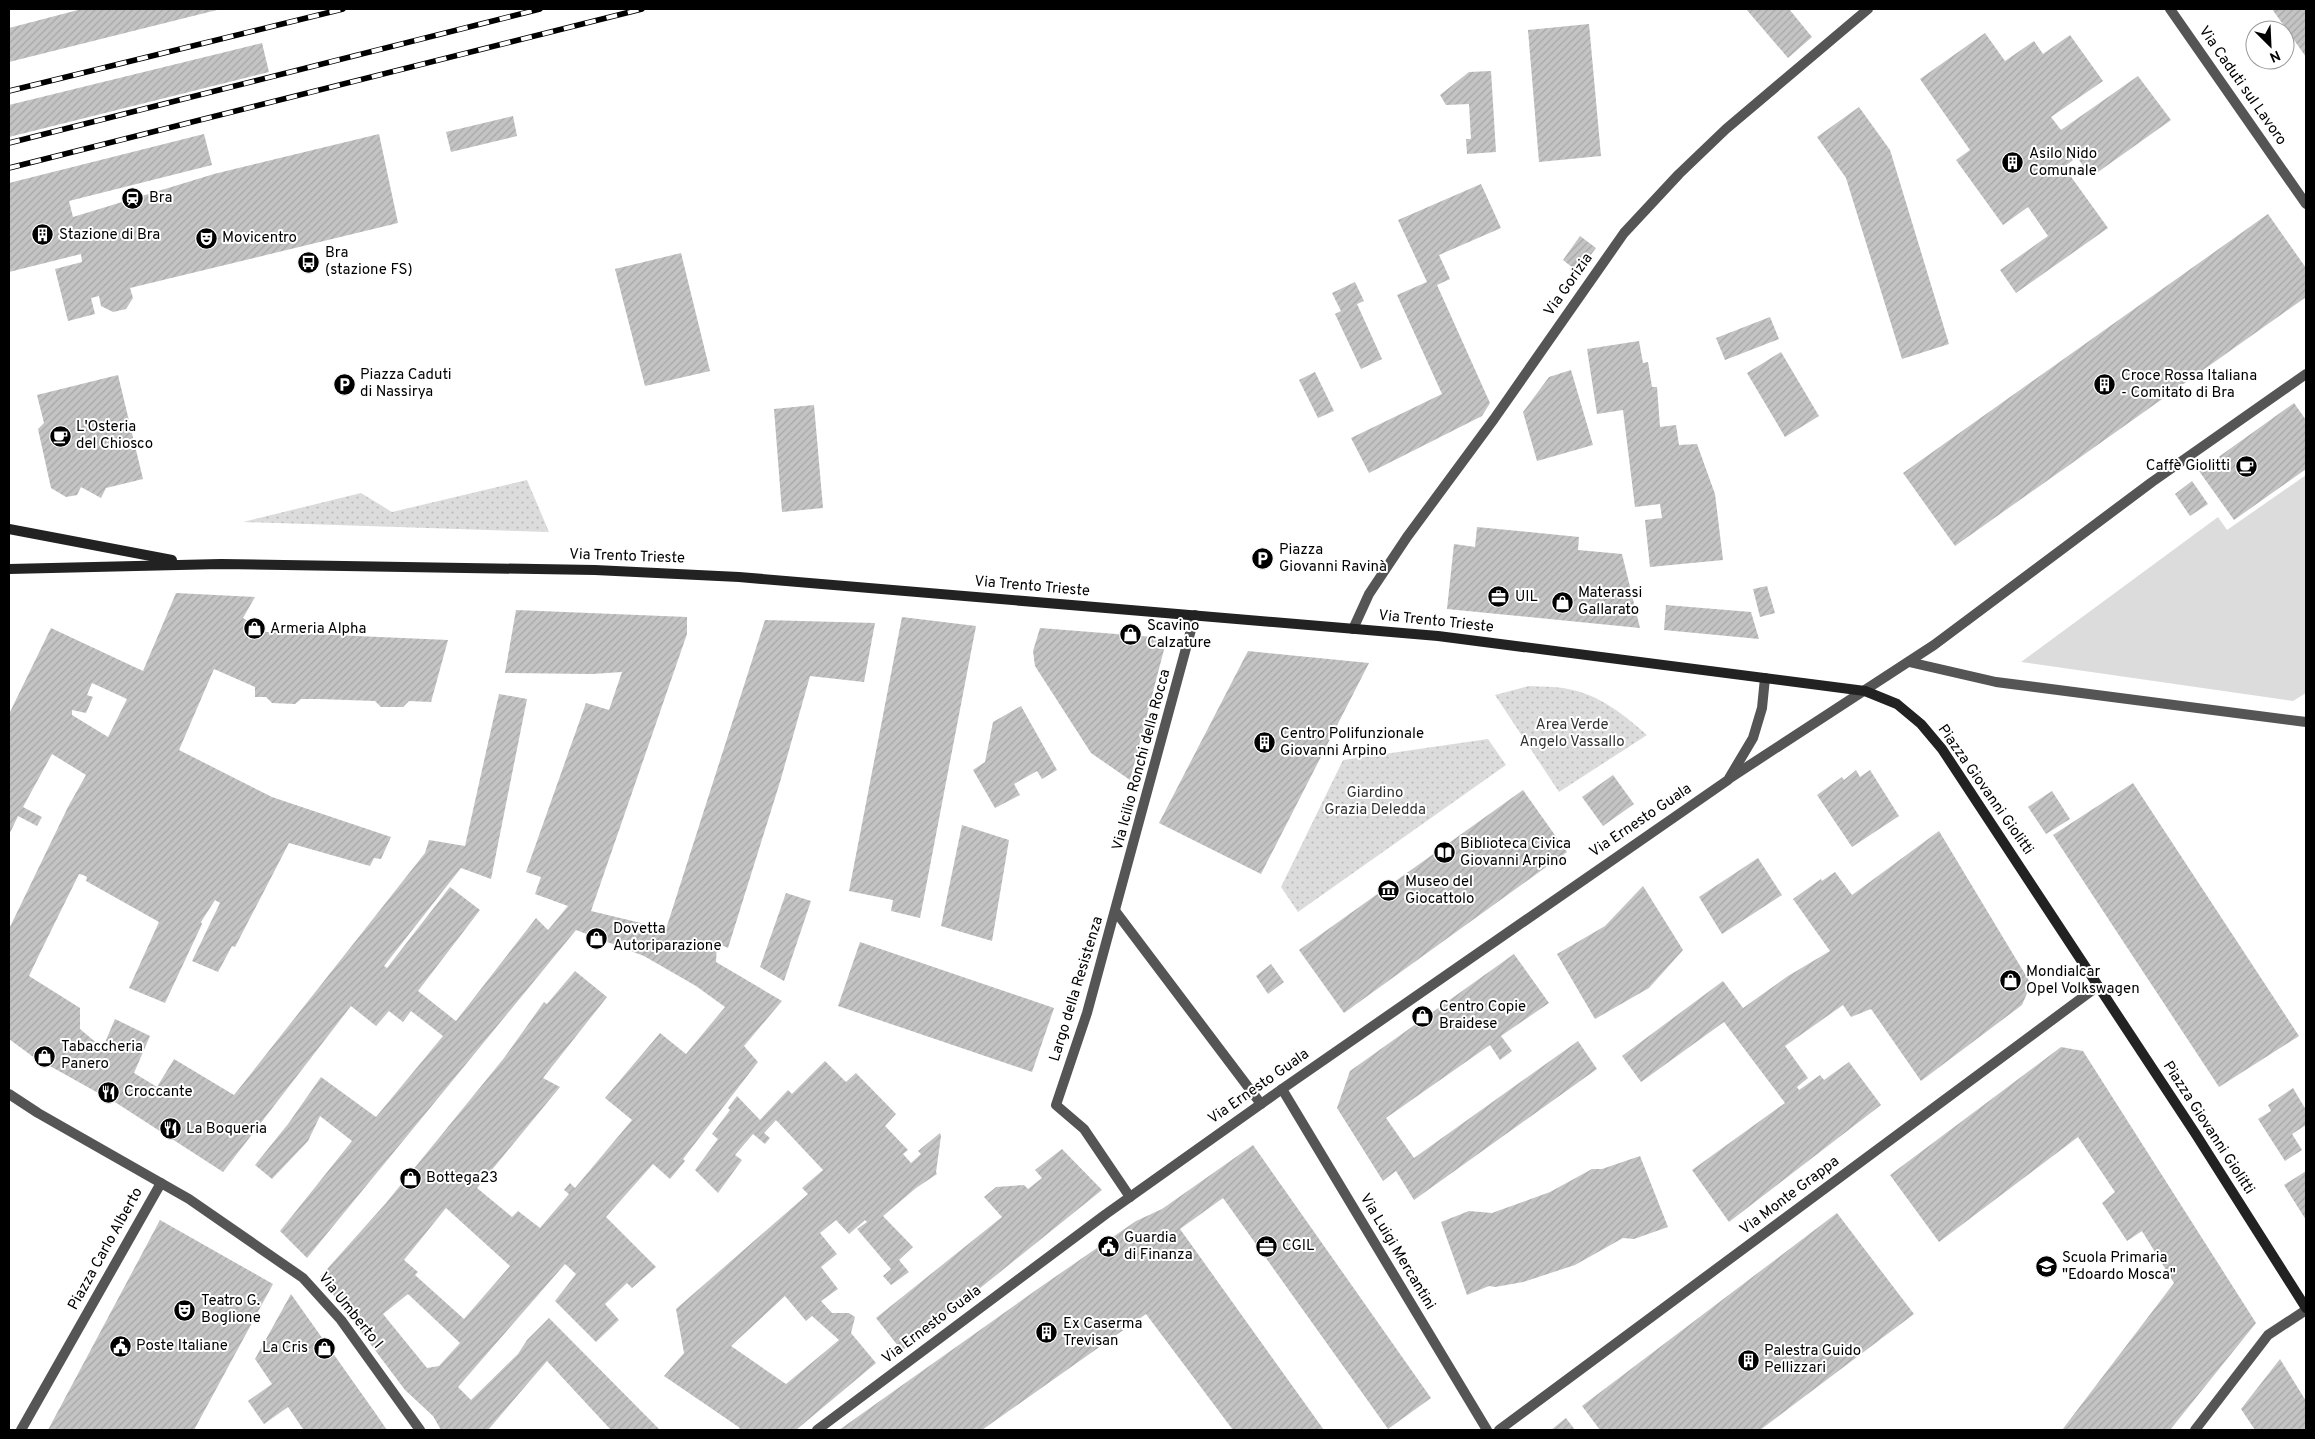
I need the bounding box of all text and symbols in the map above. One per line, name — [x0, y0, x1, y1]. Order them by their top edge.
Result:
north arrow — [2245, 20, 2295, 70]
street label: Via Caduti sul Lavoro — [2194, 23, 2290, 149]
text: N — [2267, 46, 2283, 65]
place label: Asilo Nido Comunale — [2029, 145, 2097, 181]
building icon: Asilo Nido Comunale — [2001, 151, 2025, 175]
station icon: Bra — [121, 186, 145, 210]
place label: Bra — [149, 189, 172, 208]
building icon: Stazione di Bra — [31, 223, 55, 247]
place label: Stazione di Bra — [59, 226, 160, 245]
theatre icon: Movicentro — [194, 226, 218, 250]
place label: Movicentro — [222, 229, 297, 248]
place label: Bra (stazione FS) — [325, 244, 413, 280]
bus stop icon: Bra (stazione FS) — [297, 250, 321, 274]
street label: Via Gorizia — [1540, 250, 1598, 320]
place label: Piazza Caduti di Nassirya — [360, 366, 452, 402]
place label: Croce Rossa Italiana - Comitato di Bra — [2121, 367, 2257, 403]
parking icon: Piazza Caduti di Nassirya — [332, 372, 356, 396]
building icon: Croce Rossa Italiana - Comitato di Bra — [2093, 373, 2117, 397]
place label: L'Osteria del Chiosco — [76, 418, 153, 454]
cafe icon: L'Osteria del Chiosco — [48, 424, 72, 448]
cafe icon: Caffè Giolitti — [2234, 454, 2258, 478]
place label: Caffè Giolitti — [2146, 457, 2230, 476]
place label: Piazza Giovanni Ravinà — [1279, 541, 1387, 577]
street label: Via Trento Trieste — [569, 545, 685, 569]
parking icon: Piazza Giovanni Ravinà — [1251, 547, 1275, 571]
street label: Via Trento Trieste — [973, 572, 1091, 602]
place label: Materassi Gallarato — [1578, 584, 1642, 620]
office icon: UIL — [1487, 585, 1511, 609]
place label: UIL — [1515, 588, 1538, 607]
shop icon: Materassi Gallarato — [1550, 590, 1574, 614]
street label: Via Trento Trieste — [1377, 606, 1495, 638]
shop icon: Armeria Alpha — [242, 617, 266, 641]
place label: Scavino Calzature — [1147, 617, 1211, 653]
place label: Armeria Alpha — [270, 620, 366, 639]
shop icon: Scavino Calzature — [1119, 623, 1143, 647]
street label: Via Icilio Ronchi della Rocca — [1109, 667, 1175, 853]
park label: Area Verde Angelo Vassallo — [1519, 716, 1625, 752]
street label: Piazza Giovanni Giolitti — [1933, 721, 2037, 859]
place label: Centro Polifunzionale Giovanni Arpino — [1280, 725, 1424, 761]
building icon: Centro Polifunzionale Giovanni Arpino — [1252, 731, 1276, 755]
street label: Via Ernesto Guala — [1586, 780, 1696, 862]
park label: Giardino Grazia Deledda — [1324, 784, 1426, 820]
place label: Biblioteca Civica Giovanni Arpino — [1460, 835, 1571, 871]
library icon: Biblioteca Civica Giovanni Arpino — [1432, 841, 1456, 865]
place label: Museo del Giocattolo — [1405, 873, 1474, 909]
museum icon: Museo del Giocattolo — [1377, 879, 1401, 903]
street label: Largo della Resistenza — [1046, 914, 1108, 1064]
place label: Dovetta Autoriparazione — [613, 920, 722, 956]
shop icon: Dovetta Autoriparazione — [585, 926, 609, 950]
place label: Mondialcar Opel Volkswagen — [2026, 963, 2140, 999]
shop icon: Mondialcar Opel Volkswagen — [1998, 969, 2022, 993]
place label: Centro Copie Braidese — [1439, 998, 1526, 1034]
shop icon: Centro Copie Braidese — [1411, 1004, 1435, 1028]
place label: Tabaccheria Panero — [61, 1038, 143, 1074]
shop icon: Tabaccheria Panero — [33, 1044, 57, 1068]
street label: Via Ernesto Guala — [1205, 1045, 1313, 1129]
street label: Piazza Giovanni Giolitti — [2158, 1058, 2258, 1198]
restaurant icon: Croccante — [96, 1080, 120, 1104]
place label: Croccante — [124, 1083, 193, 1102]
restaurant icon: La Boqueria — [158, 1117, 182, 1141]
place label: La Boqueria — [186, 1120, 267, 1139]
street label: Via Monte Grappa — [1737, 1152, 1843, 1240]
shop icon: Bottega23 — [398, 1166, 422, 1190]
place label: Bottega23 — [426, 1169, 498, 1188]
street label: Piazza Carlo Alberto — [64, 1184, 148, 1314]
street label: Via Luigi Mercantini — [1355, 1190, 1439, 1314]
place label: Guardia di Finanza — [1124, 1229, 1193, 1265]
office icon: CGIL — [1254, 1234, 1278, 1258]
public building icon: Guardia di Finanza — [1096, 1235, 1120, 1259]
place label: CGIL — [1282, 1237, 1314, 1256]
place label: Scuola Primaria "Edoardo Mosca" — [2062, 1249, 2176, 1285]
school or university icon: Scuola Primaria "Edoardo Mosca" — [2034, 1255, 2058, 1279]
street label: Via Umberto I — [313, 1269, 387, 1353]
street label: Via Ernesto Guala — [879, 1282, 985, 1368]
place label: Teatro G. Boglione — [201, 1292, 261, 1328]
theatre icon: Teatro G. Boglione — [173, 1298, 197, 1322]
place label: Ex Caserma Trevisan — [1063, 1315, 1142, 1351]
building icon: Ex Caserma Trevisan — [1035, 1321, 1059, 1345]
public building icon: Poste Italiane — [108, 1334, 132, 1358]
shop icon: La Cris — [312, 1336, 336, 1360]
place label: Poste Italiane — [136, 1337, 228, 1356]
place label: La Cris — [262, 1339, 308, 1358]
place label: Palestra Guido Pellizzari — [1764, 1342, 1861, 1378]
building icon: Palestra Guido Pellizzari — [1736, 1348, 1760, 1372]

